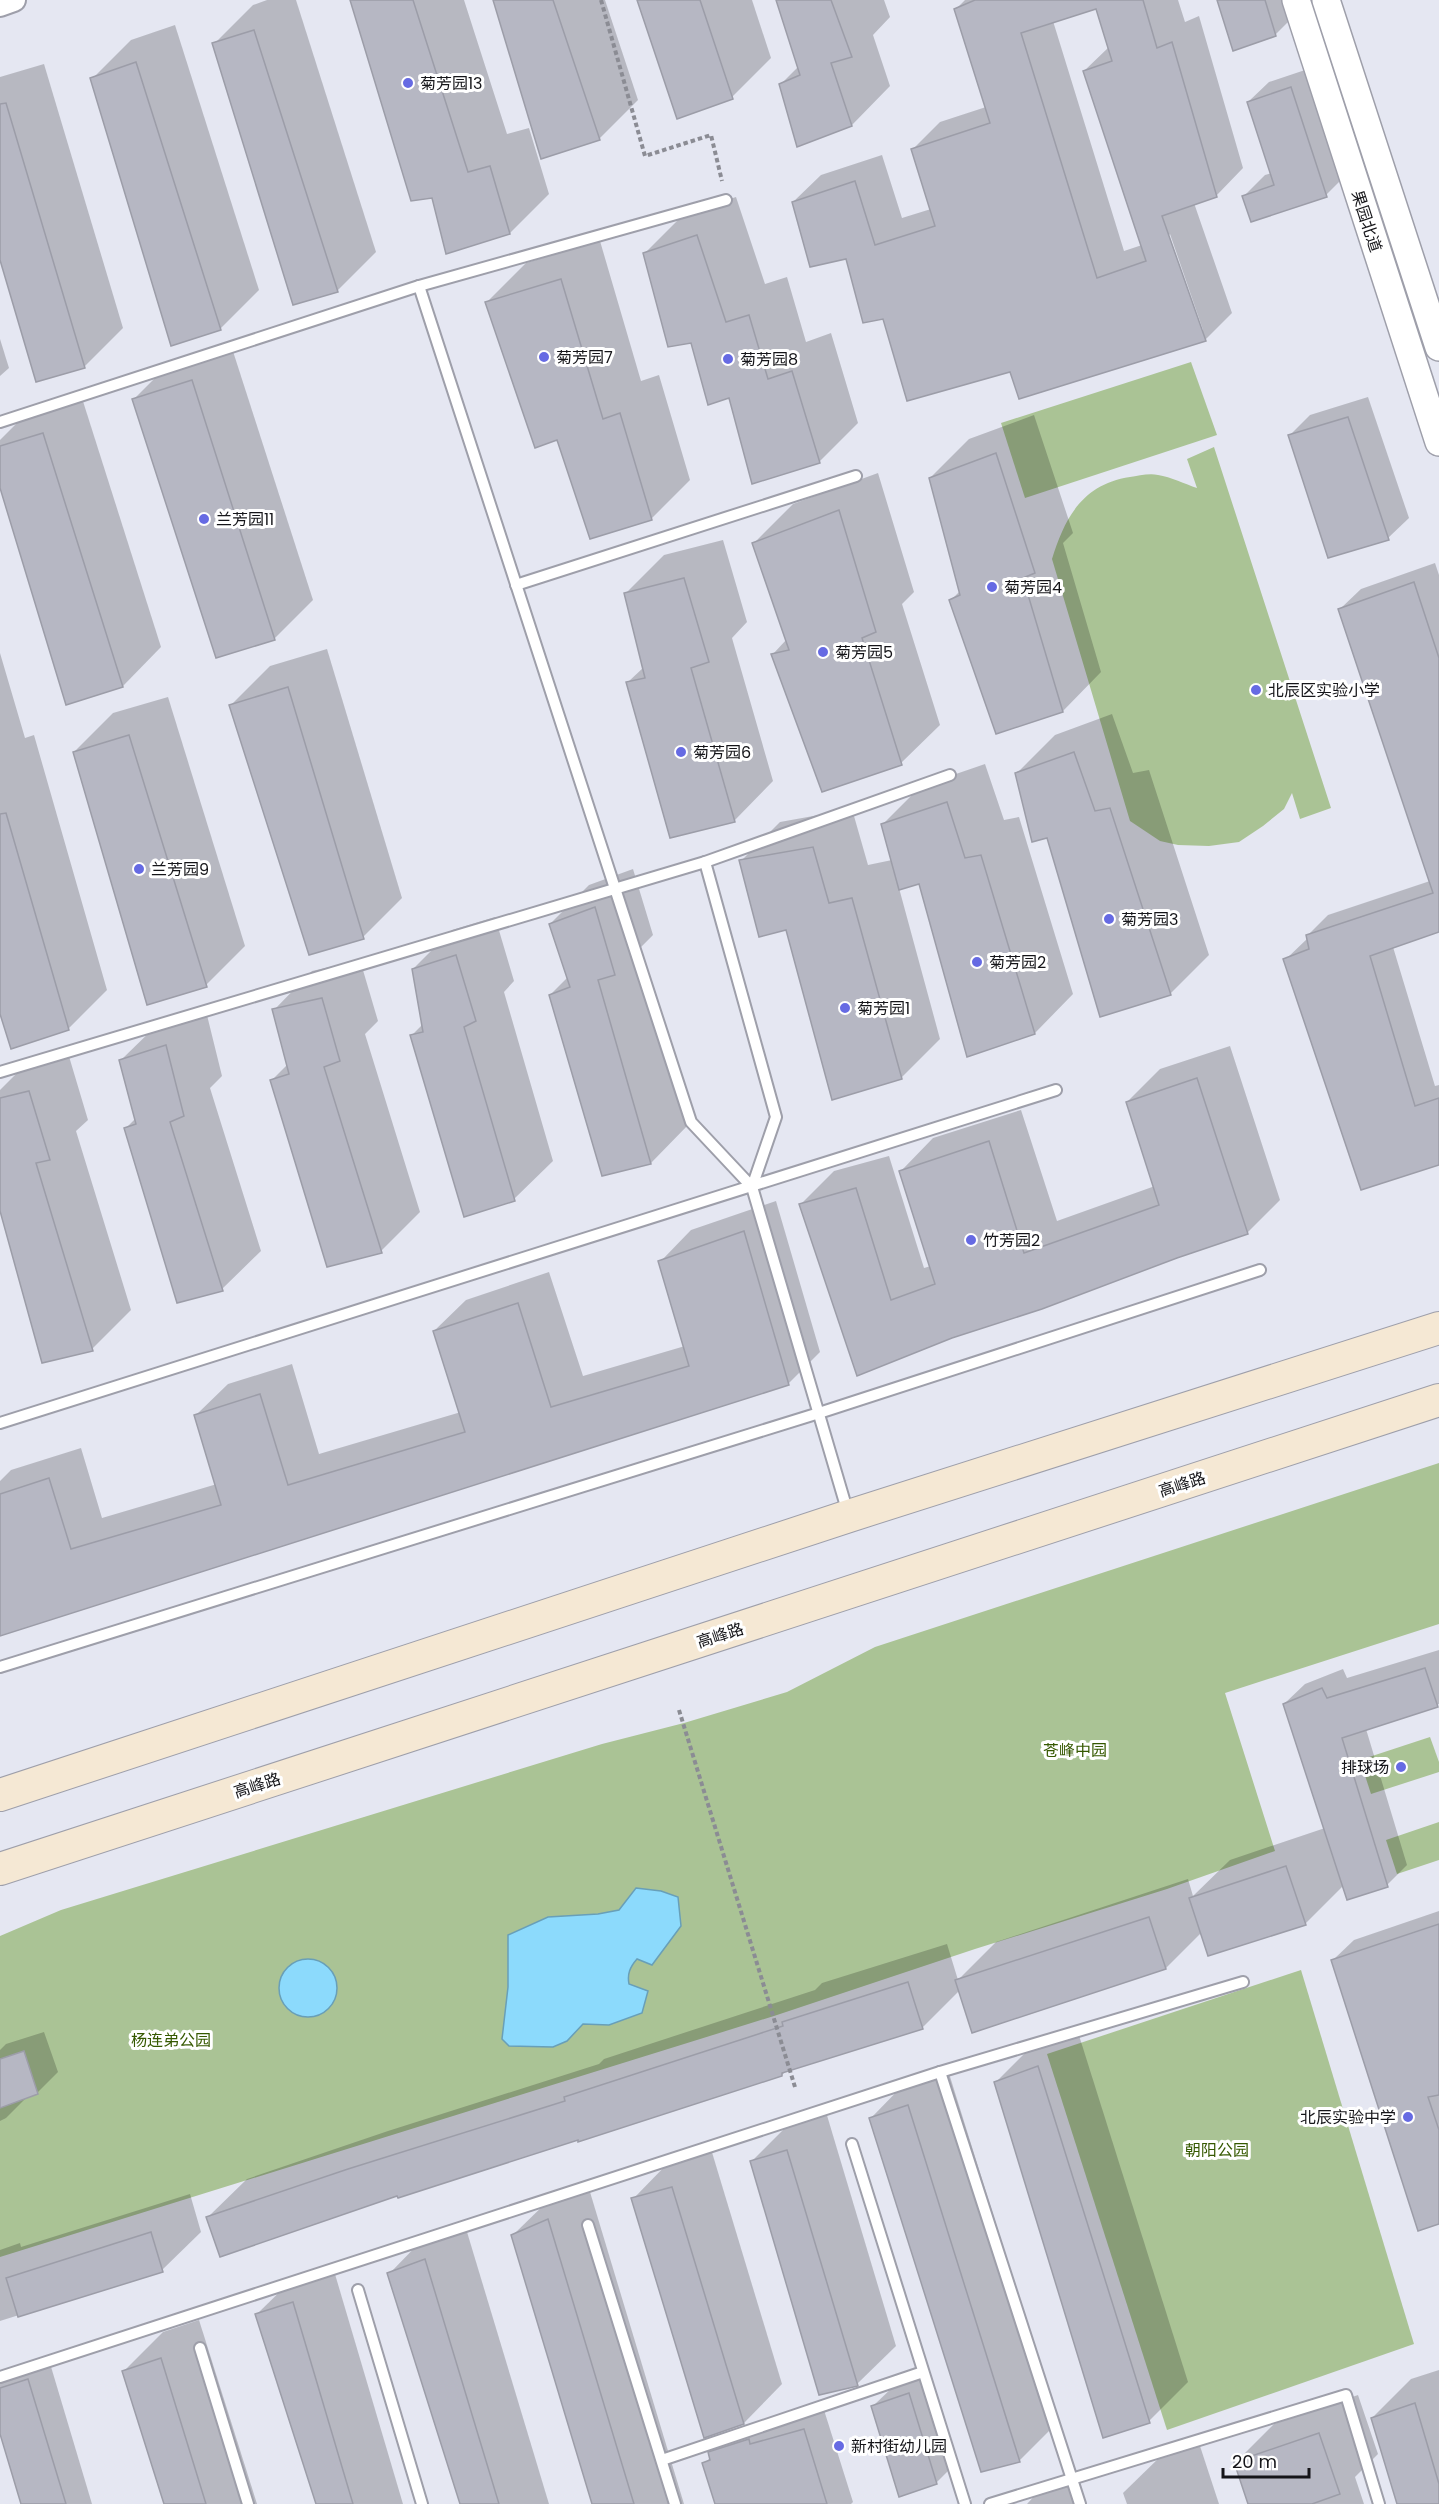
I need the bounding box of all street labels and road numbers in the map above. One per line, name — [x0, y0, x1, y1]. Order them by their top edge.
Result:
street label: 果园北道 — [1346, 187, 1387, 255]
street label: 高峰路 — [1156, 1466, 1209, 1503]
street label: 高峰路 — [694, 1617, 747, 1654]
street label: 高峰路 — [231, 1767, 284, 1804]

